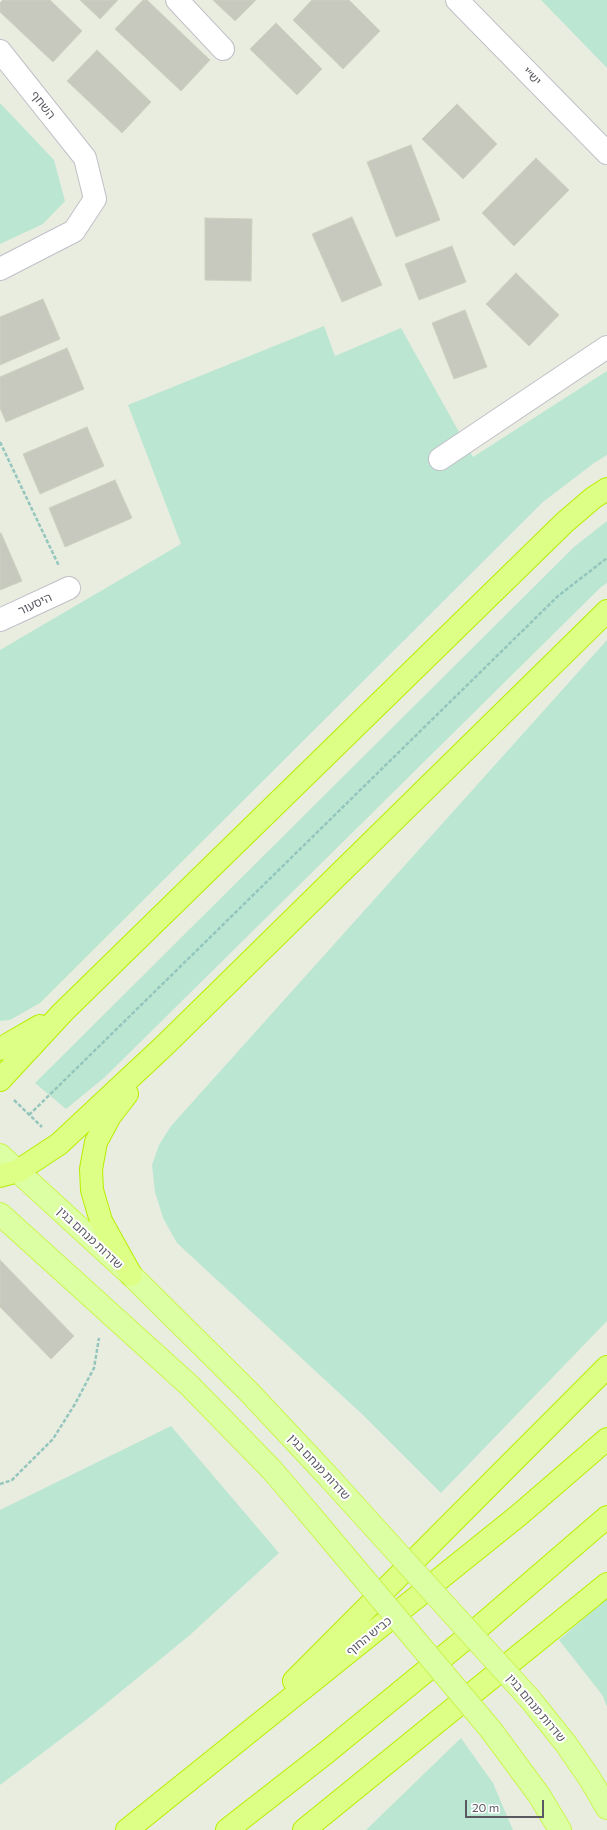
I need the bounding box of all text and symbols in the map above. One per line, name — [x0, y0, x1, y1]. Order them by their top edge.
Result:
street label: יש״י — [520, 64, 544, 88]
street label: השחף — [28, 88, 58, 122]
street label: היסעור — [16, 590, 54, 618]
street label: שדרות מנחם בגין — [54, 1204, 126, 1272]
street label: שדרות מנחם בגין — [285, 1431, 353, 1503]
street label: כביש החוף — [343, 1613, 395, 1659]
street label: שדרות מנחם בגין — [503, 1671, 569, 1745]
scale bar — [467, 1792, 546, 1818]
text: 20 m — [472, 1800, 499, 1814]

